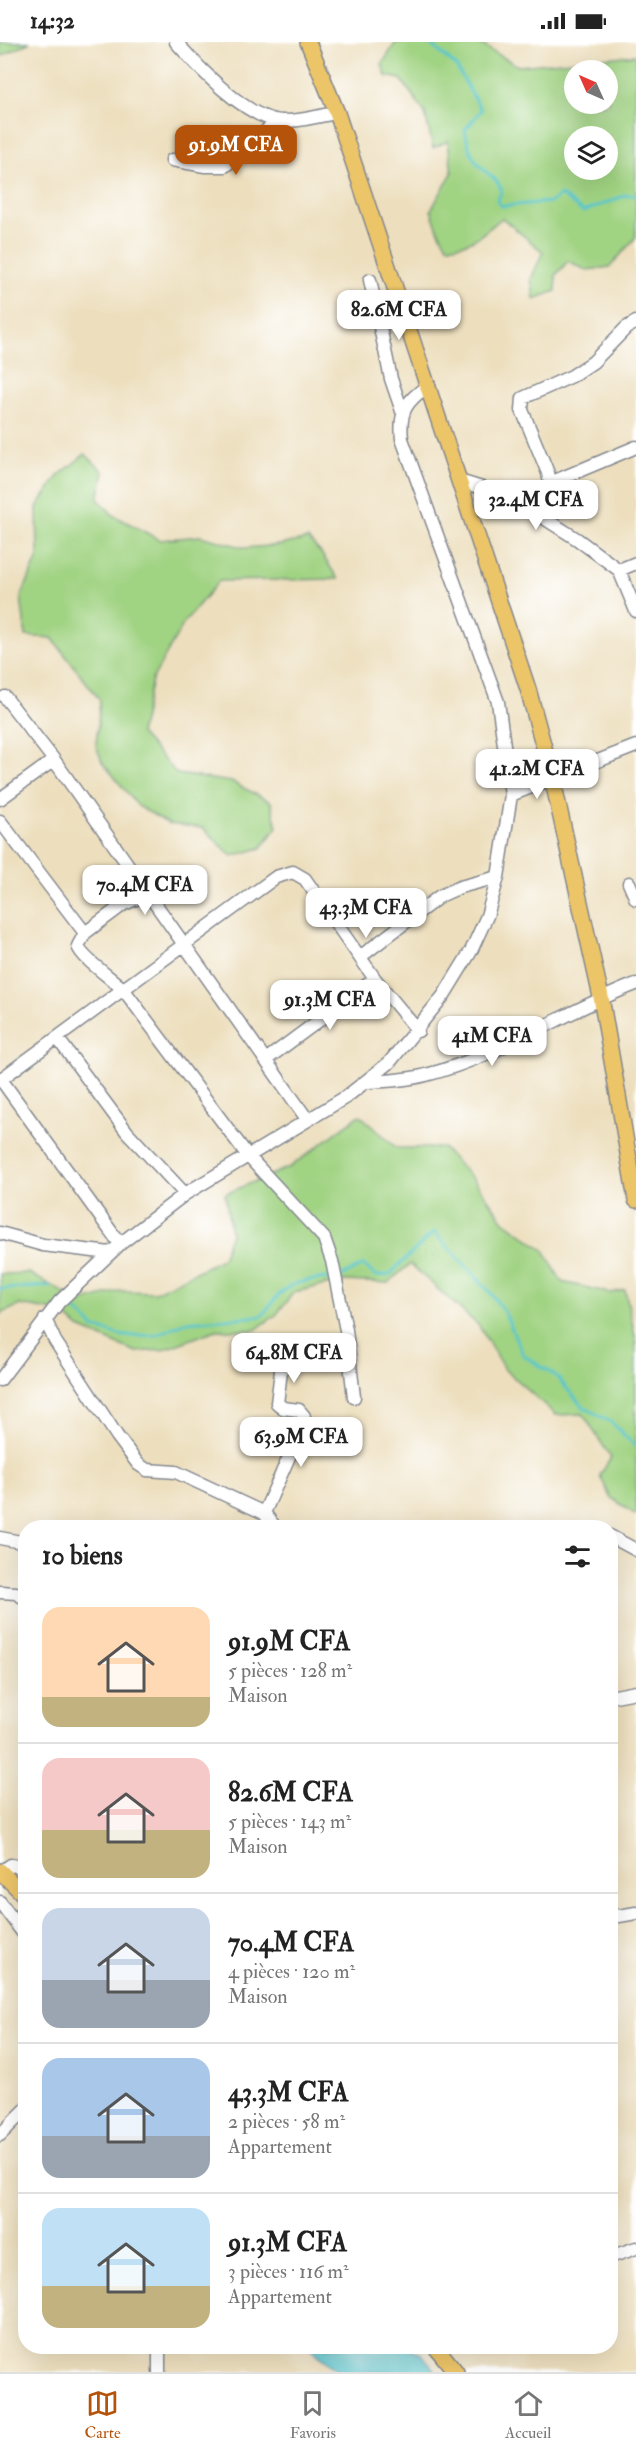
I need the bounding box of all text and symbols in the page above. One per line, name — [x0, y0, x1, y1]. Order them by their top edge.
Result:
text: 14:32 — [30, 7, 75, 35]
north arrow — [564, 60, 618, 114]
map controls — [564, 60, 618, 180]
pin: 91.9M CFA — [167, 125, 305, 176]
button: layers — [564, 126, 618, 180]
text: 91.9M CFA — [189, 132, 283, 157]
pin: 82.6M CFA — [330, 290, 468, 341]
text: 82.6M CFA — [351, 297, 447, 322]
pin: 32.4M CFA — [467, 480, 605, 531]
text: 32.4M CFA — [488, 487, 584, 512]
pin: 41.2M CFA — [468, 749, 606, 800]
text: 41.2M CFA — [490, 756, 584, 781]
pin: 70.4M CFA — [76, 865, 214, 916]
text: 70.4M CFA — [96, 872, 194, 897]
pin: 43.3M CFA — [297, 888, 435, 939]
text: 43.3M CFA — [320, 895, 412, 920]
pin: 91.3M CFA — [261, 980, 399, 1031]
text: 91.3M CFA — [284, 987, 376, 1012]
pin: 41M CFA — [437, 1016, 547, 1067]
text: 41M CFA — [452, 1023, 532, 1048]
pin: 64.8M CFA — [225, 1333, 363, 1384]
text: 64.8M CFA — [245, 1340, 343, 1365]
pin: 63.9M CFA — [232, 1417, 370, 1468]
text: 63.9M CFA — [254, 1424, 348, 1449]
text: 10 biens — [42, 1540, 123, 1572]
icon: filters — [561, 1540, 594, 1573]
text: 91.9M CFA — [228, 1626, 351, 1658]
icon: home — [90, 1631, 162, 1703]
text: 5 pièces · 128 m² — [228, 1658, 352, 1683]
text: Maison — [228, 1683, 288, 1708]
text: 82.6M CFA — [228, 1777, 353, 1809]
icon: home — [90, 1782, 162, 1854]
text: 5 pièces · 143 m² — [228, 1809, 351, 1834]
text: Maison — [228, 1834, 288, 1859]
text: 70.4M CFA — [228, 1927, 354, 1959]
icon: home — [90, 1932, 162, 2004]
text: 4 pièces · 120 m² — [228, 1959, 355, 1984]
text: Maison — [228, 1984, 288, 2009]
text: 43.3M CFA — [228, 2077, 349, 2109]
icon: home — [90, 2082, 162, 2154]
text: 2 pièces · 58 m² — [228, 2109, 345, 2134]
text: Appartement — [228, 2134, 332, 2159]
text: 91.3M CFA — [228, 2227, 347, 2259]
icon: home — [90, 2232, 162, 2304]
text: 3 pièces · 116 m² — [228, 2259, 349, 2284]
text: Appartement — [228, 2284, 332, 2309]
tab: Carte — [85, 2387, 121, 2443]
tab: Favoris — [290, 2387, 336, 2443]
tab: Accueil — [505, 2387, 551, 2443]

